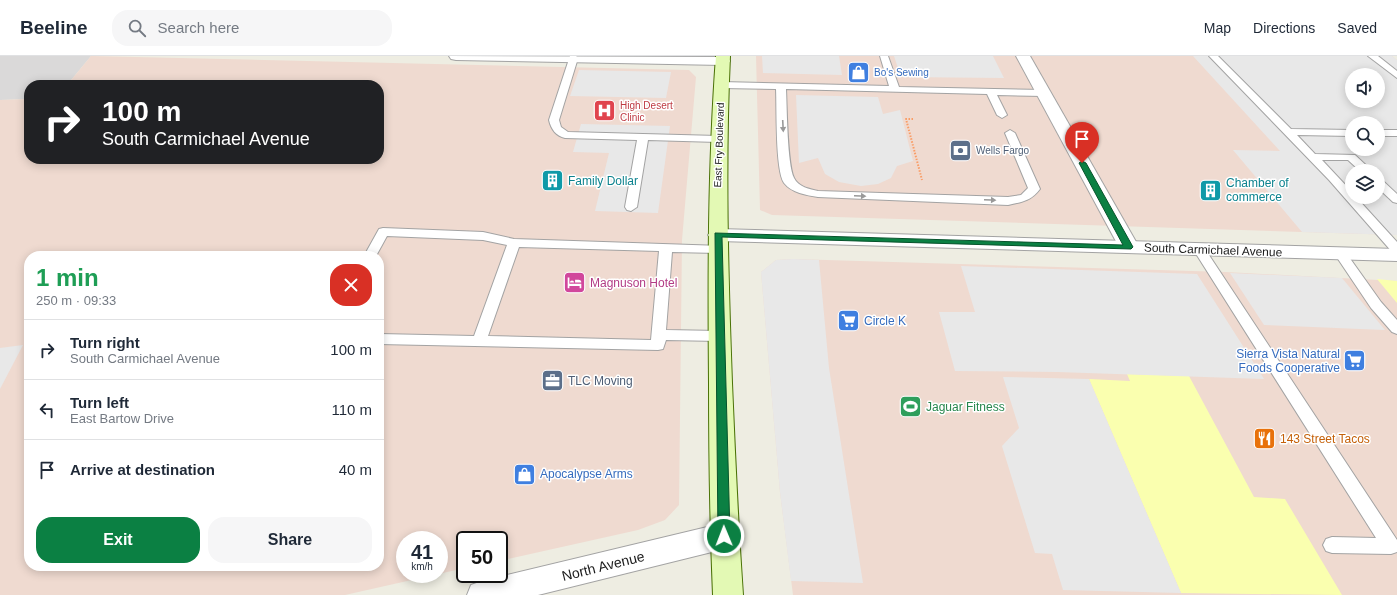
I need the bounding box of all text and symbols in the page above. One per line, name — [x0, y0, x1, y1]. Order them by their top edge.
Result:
search box — [112, 10, 392, 46]
text: Beeline — [20, 17, 88, 38]
icon: search — [126, 17, 148, 39]
text: Search here — [158, 19, 239, 36]
text: Map — [1204, 20, 1231, 36]
text: Directions — [1253, 20, 1315, 36]
text: Saved — [1337, 20, 1377, 36]
shop icon: Bo's Sewing — [846, 59, 872, 85]
place label: Bo's Sewing — [874, 67, 929, 78]
map controls — [1345, 68, 1385, 204]
button: sound — [1345, 68, 1385, 108]
icon: right — [36, 96, 88, 148]
text: 100 m — [102, 96, 181, 127]
hospital icon: High Desert Clinic — [591, 98, 617, 124]
place label: High Desert Clinic — [620, 100, 673, 123]
street label: East Fry Boulevard — [712, 102, 726, 188]
button: search — [1345, 116, 1385, 156]
one-way arrow — [780, 120, 787, 132]
pin — [1065, 122, 1099, 163]
icon: arrive — [1071, 128, 1093, 150]
text: South Carmichael Avenue — [102, 129, 310, 149]
bank icon: Wells Fargo — [947, 137, 973, 163]
place label: Wells Fargo — [976, 145, 1030, 156]
button: layers — [1345, 164, 1385, 204]
building icon: Family Dollar — [540, 168, 566, 194]
place label: Family Dollar — [568, 174, 638, 188]
place label: Chamber of commerce — [1226, 176, 1289, 204]
building icon: Chamber of commerce — [1197, 177, 1223, 203]
one-way arrow — [854, 192, 866, 199]
one-way arrow — [984, 197, 996, 204]
street label: South Carmichael Avenue — [1144, 241, 1283, 259]
text: 1 min — [36, 264, 99, 291]
button: close — [330, 264, 372, 306]
hotel icon: Magnuson Hotel — [561, 270, 587, 296]
place label: Magnuson Hotel — [590, 276, 677, 290]
text: 250 m · 09:33 — [36, 293, 116, 308]
supermarket icon: Circle K — [836, 308, 862, 334]
place label: Circle K — [864, 314, 906, 328]
text: Turn right — [70, 334, 140, 351]
icon: right — [36, 339, 58, 361]
text: 100 m — [330, 341, 372, 358]
place label: Sierra Vista Natural Foods Cooperative — [1236, 347, 1340, 375]
supermarket icon: Sierra Vista Natural Foods Cooperative — [1342, 348, 1368, 374]
text: South Carmichael Avenue — [70, 351, 220, 366]
office icon: TLC Moving — [540, 368, 566, 394]
place label: TLC Moving — [568, 374, 633, 388]
text: Turn left — [70, 394, 129, 411]
sports icon: Jaguar Fitness — [897, 394, 923, 420]
icon: left — [36, 399, 58, 421]
place label: Jaguar Fitness — [926, 400, 1005, 414]
text: 110 m — [331, 401, 372, 418]
text: East Bartow Drive — [70, 411, 174, 426]
restaurant icon: 143 Street Tacos — [1252, 426, 1278, 452]
place label: 143 Street Tacos — [1280, 432, 1370, 446]
icon: arrive — [36, 459, 58, 481]
text: Arrive at destination — [70, 461, 215, 478]
text: 40 m — [339, 461, 372, 478]
shop icon: Apocalypse Arms — [511, 461, 537, 487]
place label: Apocalypse Arms — [540, 467, 633, 481]
position arrow — [703, 515, 745, 557]
button: Exit — [36, 517, 200, 563]
button: Share — [208, 517, 372, 563]
speed limit sign: 50 — [456, 531, 508, 583]
text: 41 — [411, 541, 433, 563]
street label: North Avenue — [560, 548, 646, 584]
text: km/h — [411, 561, 433, 572]

